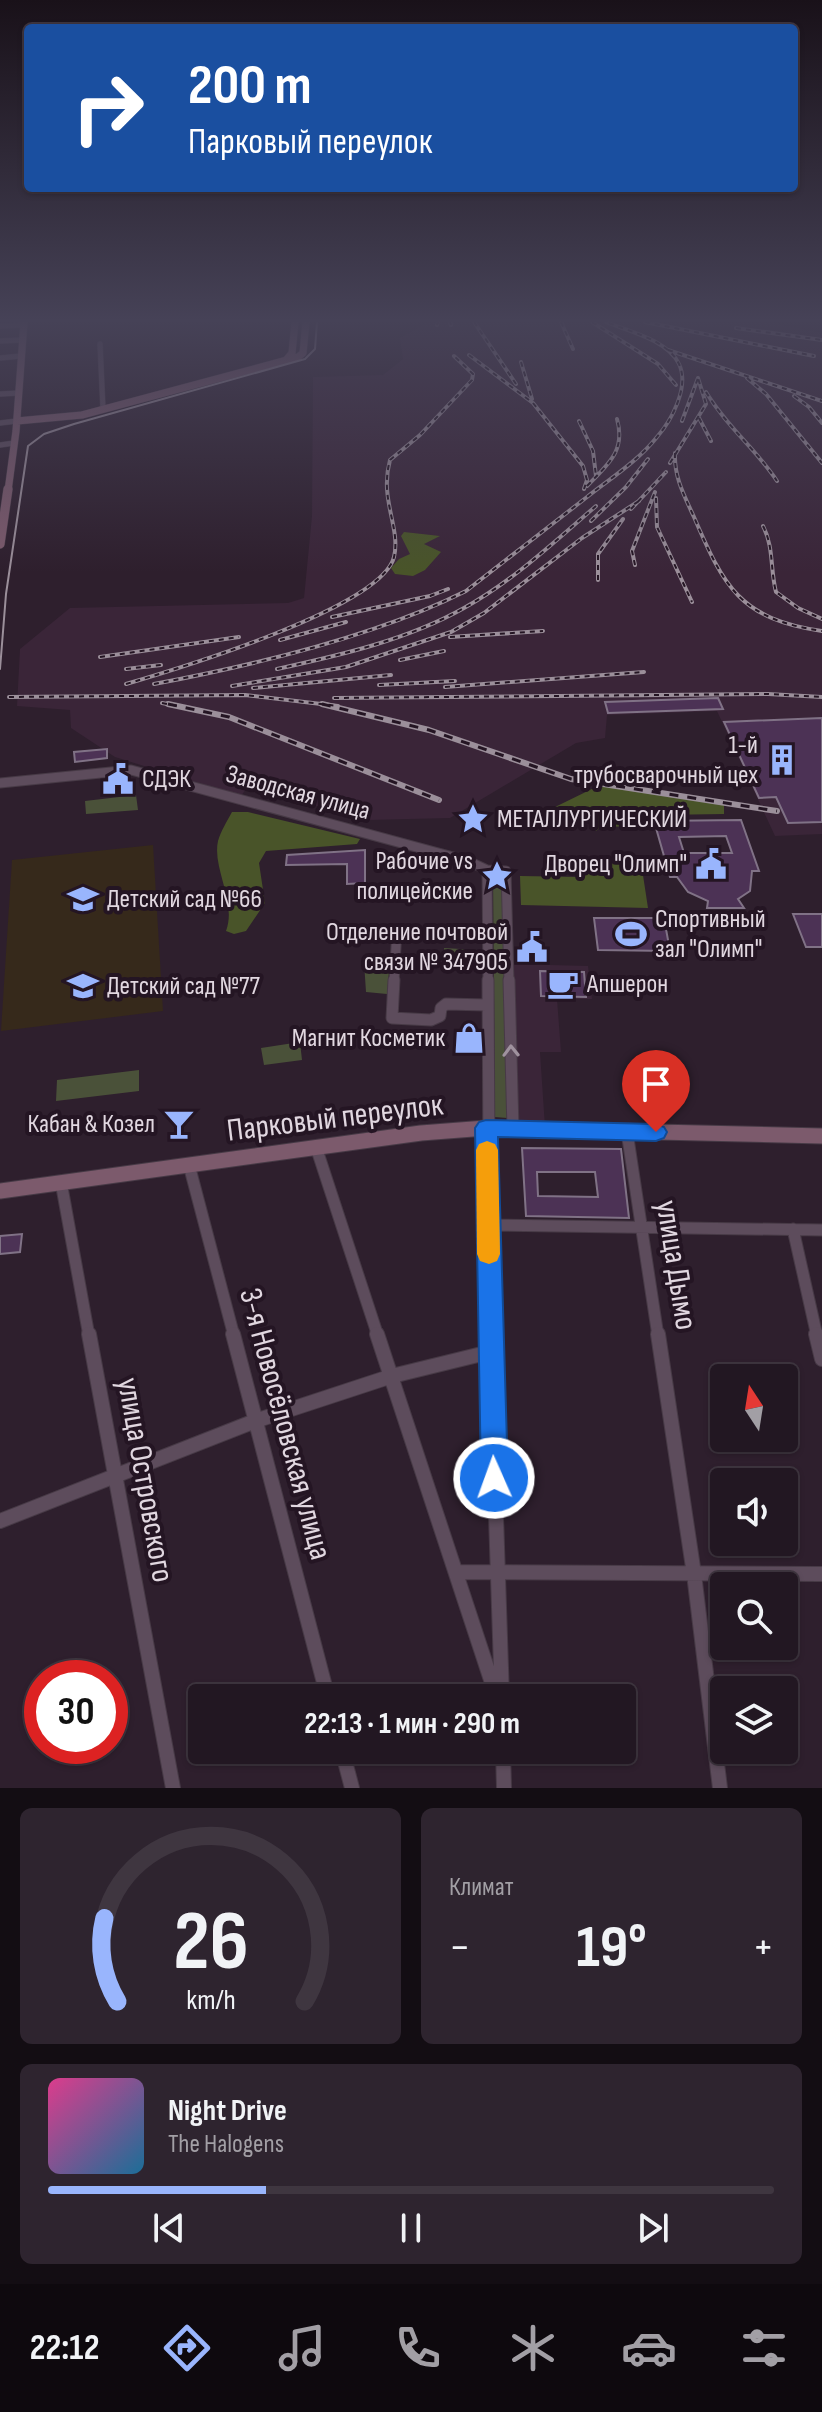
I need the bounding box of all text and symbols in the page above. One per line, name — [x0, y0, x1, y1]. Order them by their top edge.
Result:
text: 200 m — [188, 53, 312, 120]
icon: right — [56, 56, 160, 160]
text: Парковый переулок — [188, 121, 432, 164]
place label: 1-й трубосварочный цех — [574, 730, 758, 791]
building icon: 1-й трубосварочный цех — [765, 743, 799, 777]
street label: Заводская улица — [222, 759, 374, 827]
public building icon: СДЭК — [101, 762, 135, 796]
place label: СДЭК — [142, 764, 191, 795]
place icon: МЕТАЛЛУРГИЧЕСКИЙ — [456, 802, 490, 836]
place label: МЕТАЛЛУРГИЧЕСКИЙ — [497, 804, 687, 835]
place label: Рабочие vs полицейские — [357, 846, 473, 907]
public building icon: Дворец "Олимп" — [694, 847, 728, 881]
place label: Дворец "Олимп" — [545, 849, 687, 880]
place icon: Рабочие vs полицейские — [480, 859, 514, 893]
school or university icon: Детский сад №66 — [66, 882, 100, 916]
place label: Детский сад №66 — [107, 884, 262, 915]
place label: Спортивный зал "Олимп" — [655, 904, 766, 965]
place label: Отделение почтовой связи № 347905 — [326, 917, 508, 978]
sports icon: Спортивный зал "Олимп" — [614, 917, 648, 951]
public building icon: Отделение почтовой связи № 347905 — [515, 930, 549, 964]
cafe icon: Апшерон — [546, 967, 580, 1001]
school or university icon: Детский сад №77 — [66, 969, 100, 1003]
place label: Апшерон — [586, 969, 668, 1000]
place label: Детский сад №77 — [107, 971, 261, 1002]
shop icon: Магнит Косметик — [452, 1021, 486, 1055]
place label: Магнит Косметик — [292, 1023, 445, 1054]
one-way arrow — [502, 1044, 520, 1057]
pin — [622, 1050, 690, 1132]
icon: arrive — [634, 1062, 678, 1106]
street label: Парковый переулок — [225, 1085, 446, 1151]
bar icon: Кабан & Козел — [162, 1107, 196, 1141]
place label: Кабан & Козел — [27, 1109, 155, 1140]
street label: улица Дымо — [647, 1197, 705, 1333]
street label: 3-я Новосёловская улица — [230, 1284, 340, 1564]
north arrow — [710, 1364, 798, 1452]
map controls — [710, 1364, 798, 1764]
street label: улица Островского — [108, 1375, 182, 1585]
position arrow — [452, 1436, 536, 1520]
button: sound — [710, 1468, 798, 1556]
button: search — [710, 1572, 798, 1660]
speed limit sign: 30 — [24, 1660, 128, 1764]
button: layers — [710, 1676, 798, 1764]
text: 22:13 · 1 мин · 290 m — [304, 1706, 520, 1742]
text: Климат — [449, 1872, 513, 1903]
text: 26 — [173, 1893, 248, 1993]
text: 19° — [576, 1912, 647, 1984]
text: − — [449, 1921, 471, 1974]
text: + — [752, 1921, 774, 1974]
text: km/h — [186, 1983, 235, 2018]
text: Night Drive — [168, 2093, 287, 2129]
text: The Halogens — [168, 2129, 284, 2160]
icon: previous — [147, 2206, 191, 2250]
icon: pause — [389, 2206, 433, 2250]
icon: next — [631, 2206, 675, 2250]
icon: directions — [159, 2320, 215, 2376]
icon: music — [274, 2320, 330, 2376]
icon: phone — [390, 2320, 446, 2376]
icon: climate — [505, 2320, 561, 2376]
icon: car — [621, 2320, 677, 2376]
icon: filters — [736, 2320, 792, 2376]
text: 22:12 — [30, 2327, 100, 2370]

